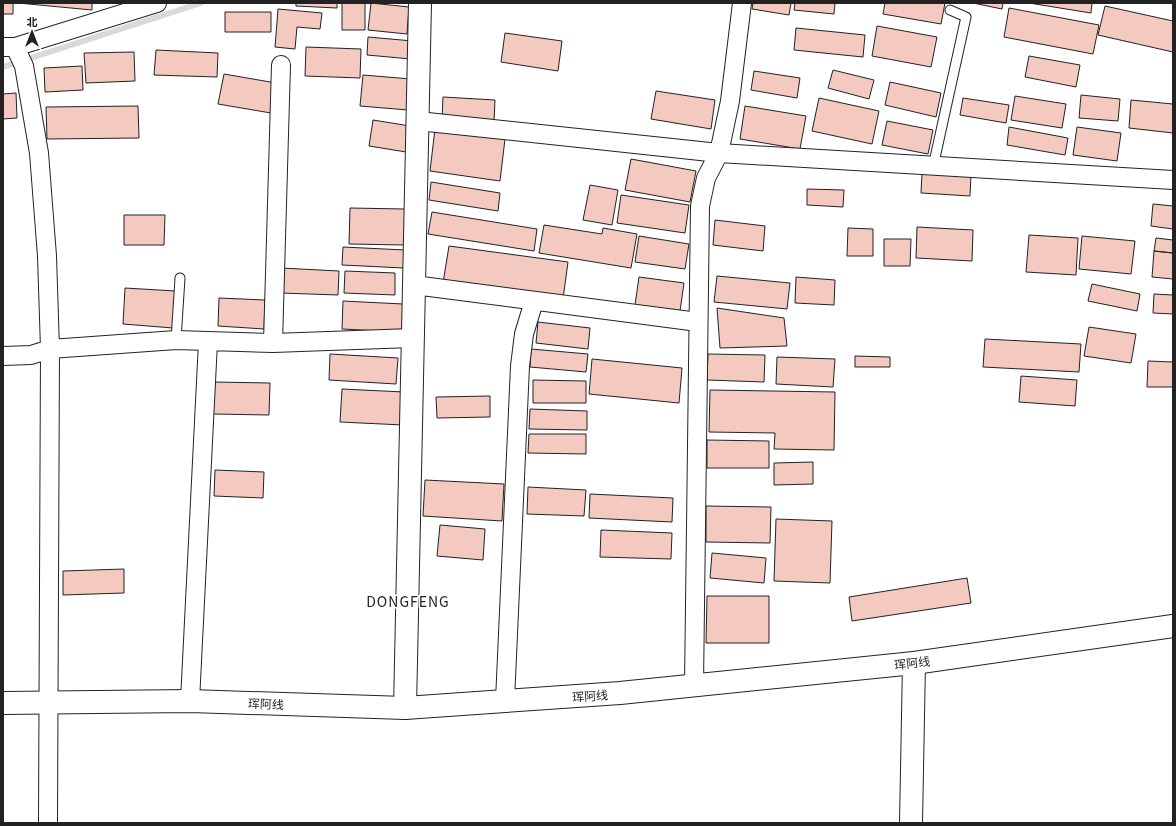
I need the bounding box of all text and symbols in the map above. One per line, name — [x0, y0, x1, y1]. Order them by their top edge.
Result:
north arrow — [12, 12, 52, 52]
text: 北 — [27, 13, 38, 29]
district label: DONGFENG — [366, 591, 450, 611]
street label: 珲阿线 — [893, 651, 931, 673]
street label: 珲阿线 — [571, 685, 609, 705]
street label: 珲阿线 — [248, 694, 284, 712]

